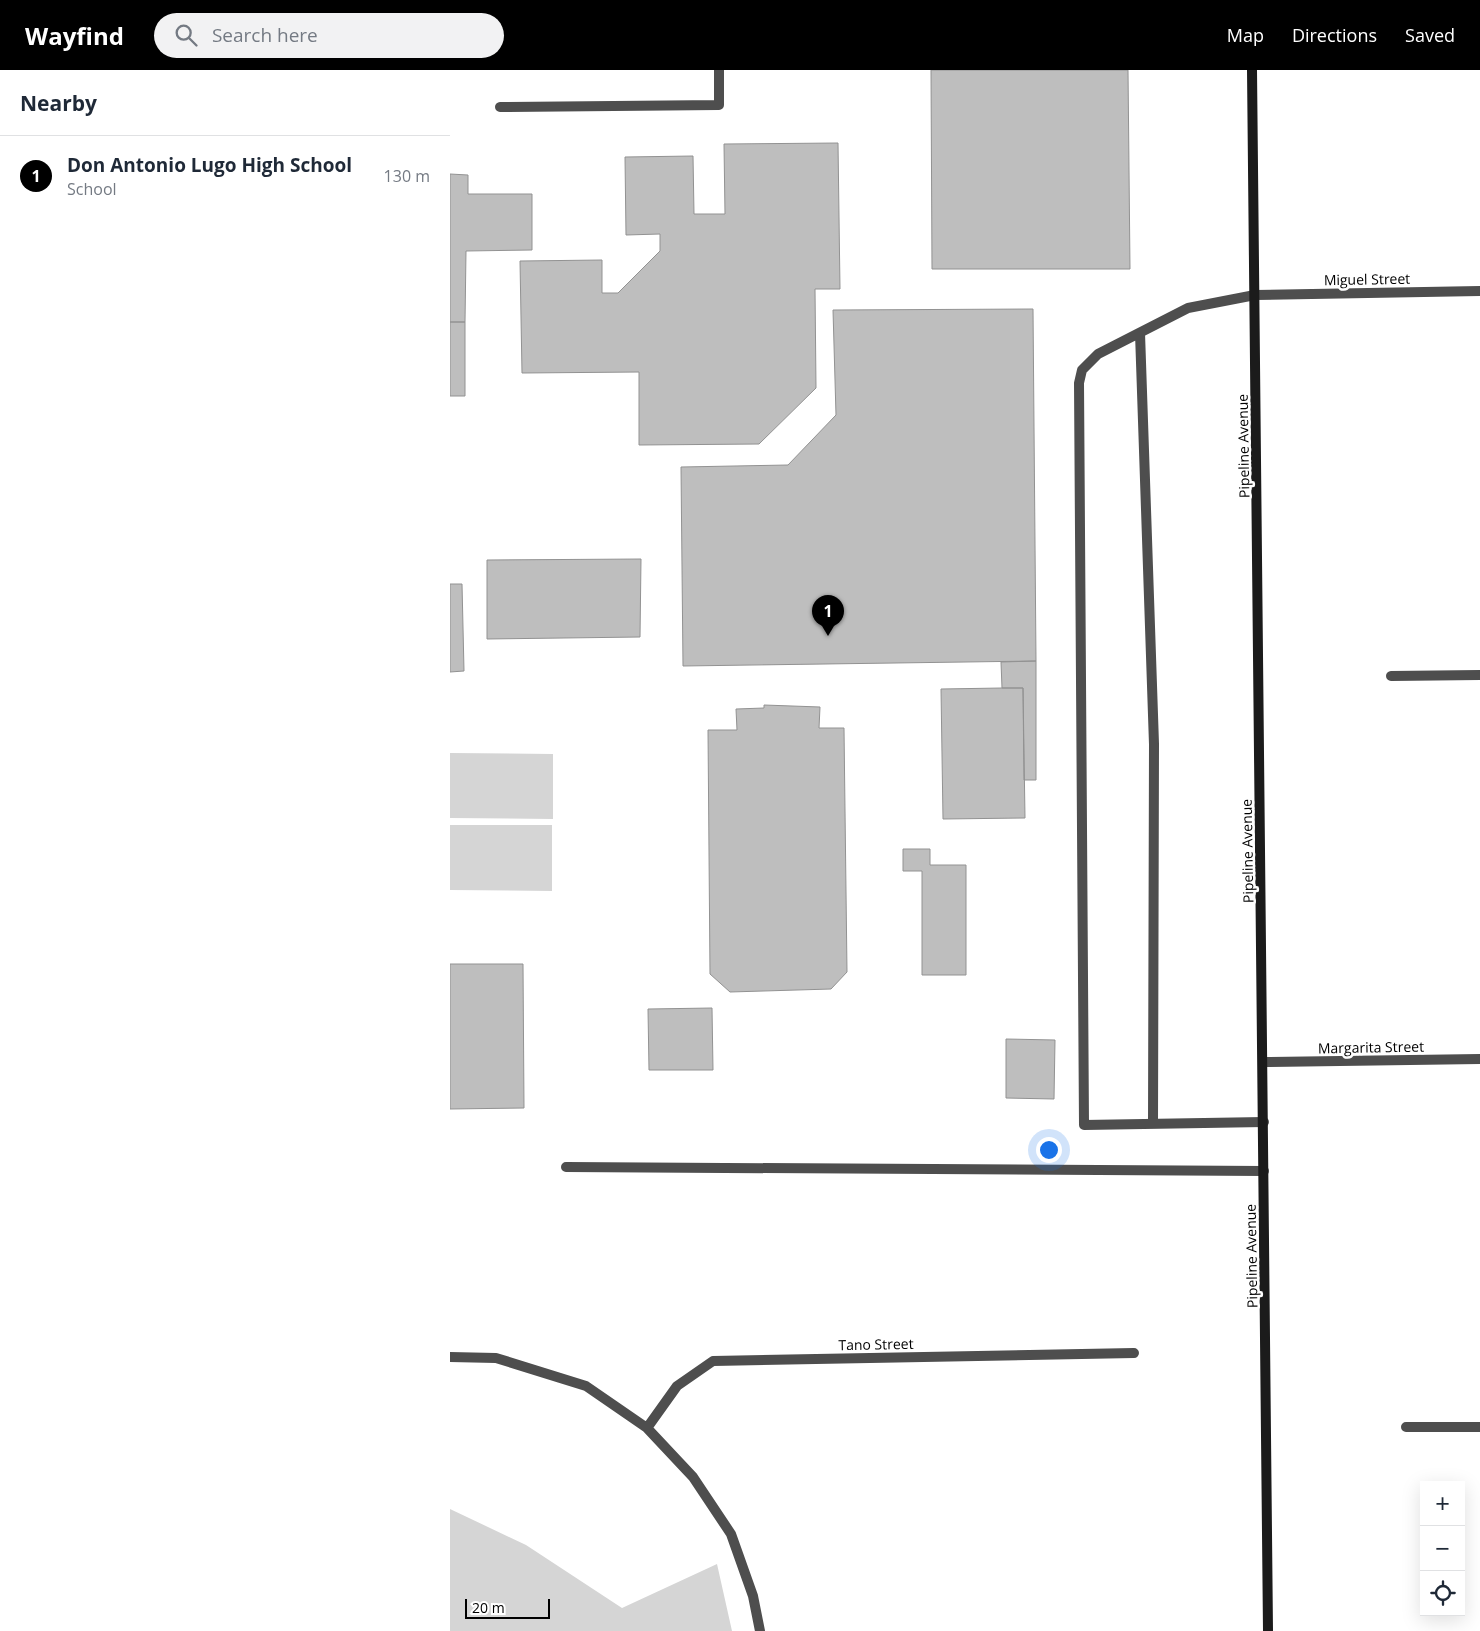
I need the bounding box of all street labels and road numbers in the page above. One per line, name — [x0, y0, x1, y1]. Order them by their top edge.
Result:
street label: Miguel Street — [1324, 269, 1410, 289]
street label: Pipeline Avenue — [1233, 394, 1253, 498]
street label: Pipeline Avenue — [1237, 799, 1257, 903]
street label: Margarita Street — [1318, 1037, 1424, 1057]
street label: Pipeline Avenue — [1241, 1204, 1261, 1308]
street label: Tano Street — [838, 1334, 914, 1354]

